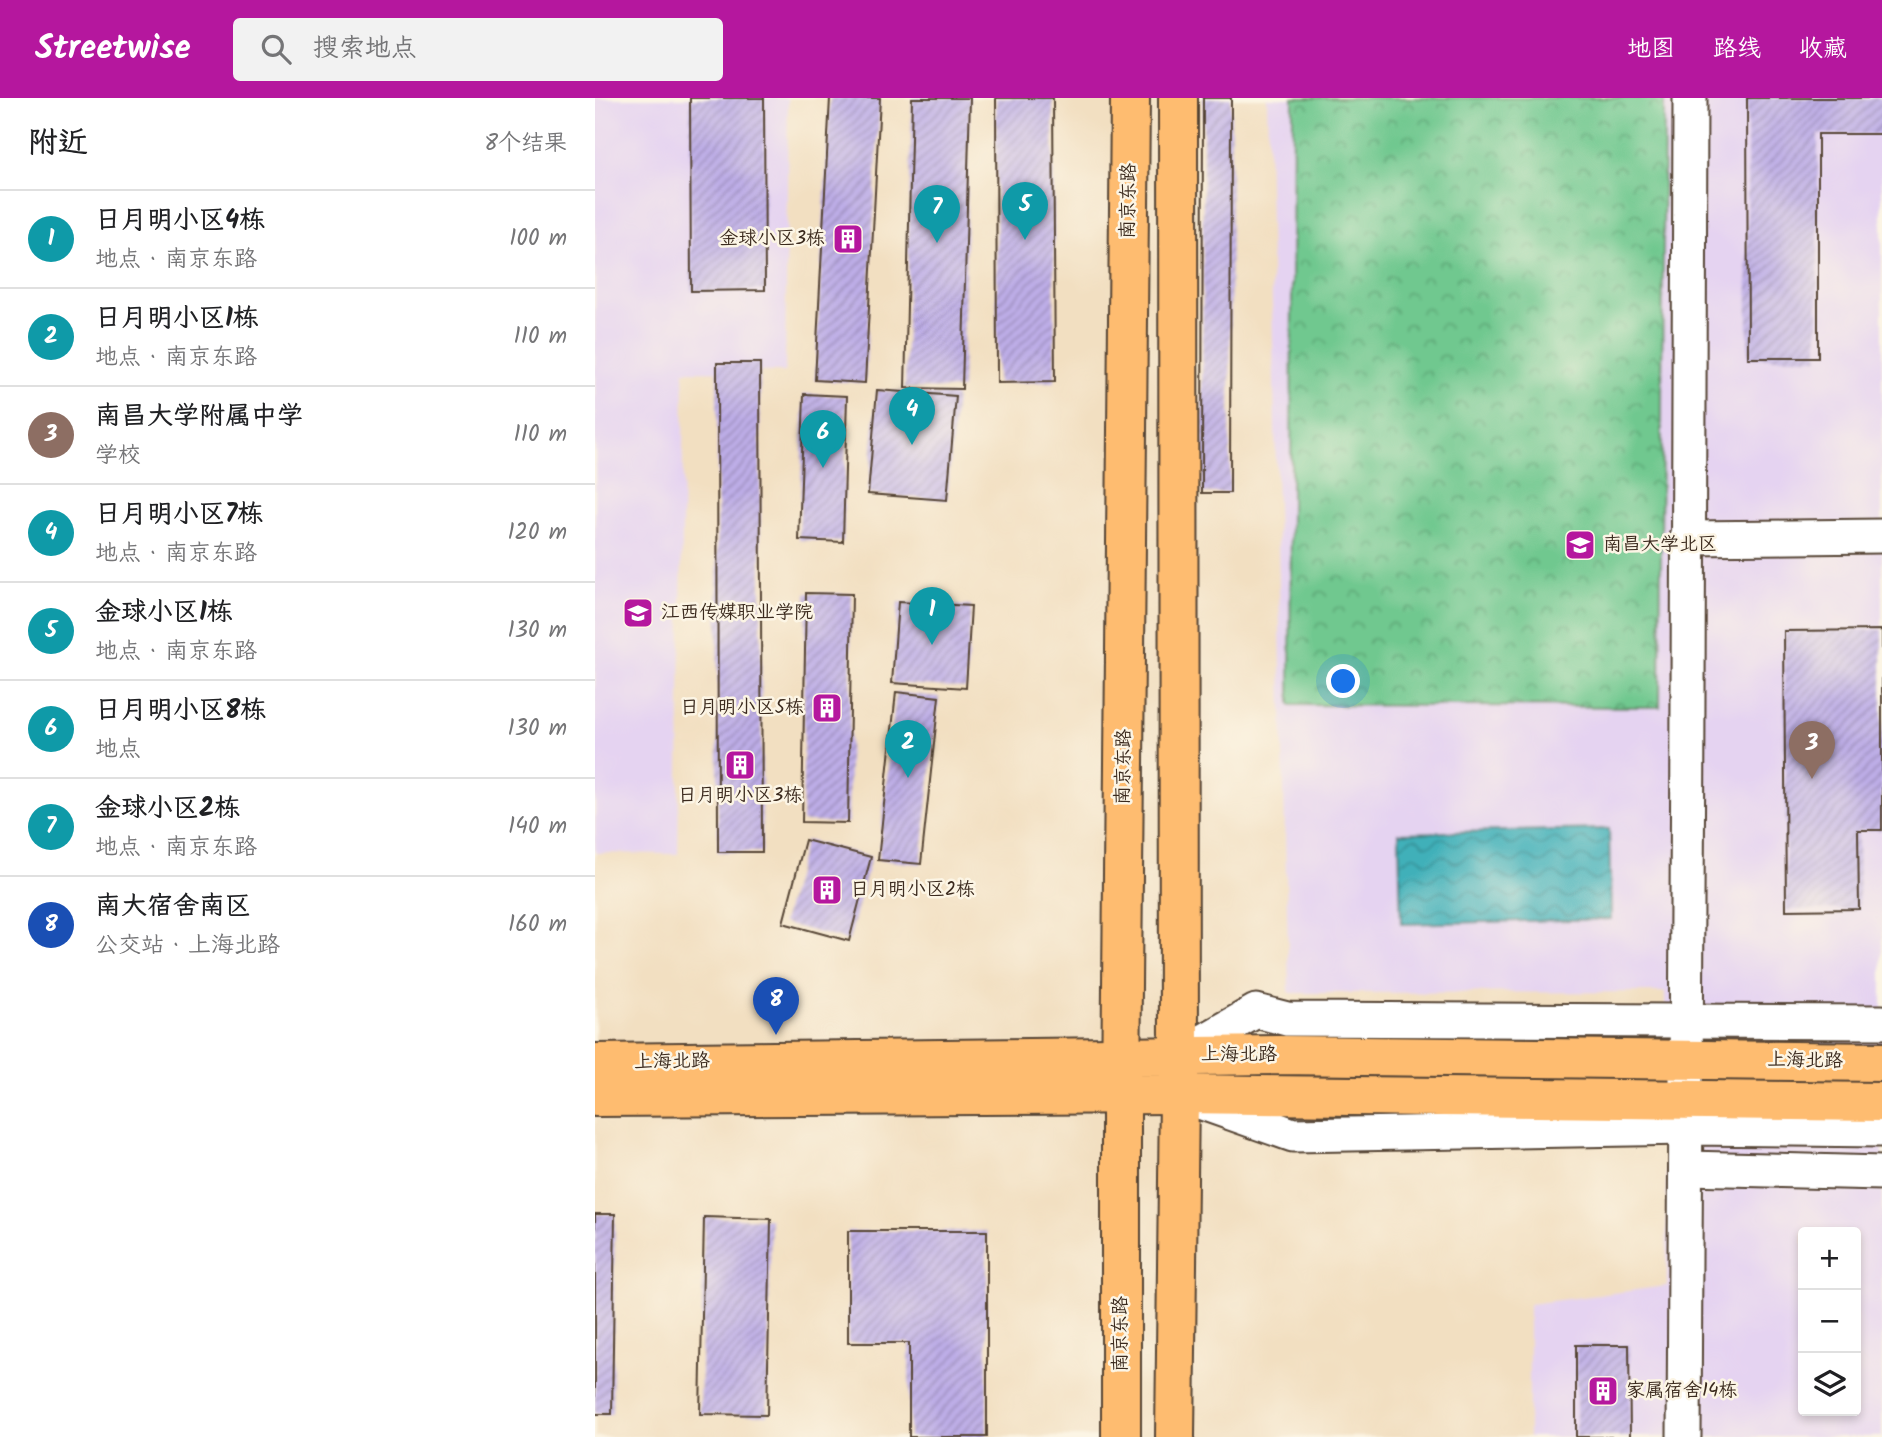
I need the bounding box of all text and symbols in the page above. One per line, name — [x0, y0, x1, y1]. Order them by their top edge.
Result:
search box — [233, 18, 723, 81]
text: Streetwise — [35, 23, 191, 76]
text: 搜索地点 — [313, 28, 417, 70]
icon: search — [257, 30, 295, 68]
text: 地图 — [1627, 30, 1675, 69]
text: 路线 — [1713, 30, 1761, 69]
text: 收藏 — [1799, 30, 1847, 69]
text: 附近 — [28, 120, 88, 168]
text: 8个结果 — [484, 126, 567, 162]
street label: 南京东路 — [1113, 163, 1145, 239]
pin: 5 — [1002, 182, 1048, 240]
pin: 7 — [914, 185, 960, 243]
text: 日月明小区4栋 — [95, 200, 265, 242]
text: 1 — [48, 221, 54, 257]
text: 100 m — [509, 221, 567, 257]
building icon: 金球小区3栋 — [831, 222, 865, 256]
place label: 金球小区3栋 — [719, 224, 825, 254]
text: 地点 · 南京东路 — [95, 242, 257, 278]
text: 日月明小区1栋 — [95, 298, 259, 340]
text: 2 — [44, 319, 58, 355]
text: 110 m — [514, 319, 567, 355]
text: 地点 · 南京东路 — [95, 340, 257, 376]
pin: 4 — [889, 387, 935, 445]
text: 南昌大学附属中学 — [95, 396, 303, 438]
pin: 6 — [800, 410, 846, 468]
text: 3 — [45, 417, 57, 453]
text: 110 m — [514, 417, 567, 453]
text: 学校 — [95, 438, 141, 474]
text: 日月明小区7栋 — [95, 494, 263, 536]
text: 4 — [45, 515, 57, 551]
text: 120 m — [507, 515, 567, 551]
school or university icon: 南昌大学北区 — [1563, 528, 1597, 562]
place label: 南昌大学北区 — [1603, 530, 1717, 560]
text: 地点 · 南京东路 — [95, 536, 257, 572]
pin: 1 — [909, 587, 955, 645]
text: 金球小区1栋 — [95, 592, 233, 634]
school or university icon: 江西传媒职业学院 — [621, 596, 655, 630]
place label: 江西传媒职业学院 — [661, 598, 813, 628]
text: 5 — [45, 613, 57, 649]
text: 130 m — [508, 613, 567, 649]
text: 地点 · 南京东路 — [95, 634, 257, 670]
your location — [1326, 664, 1360, 698]
text: 日月明小区8栋 — [95, 690, 266, 732]
building icon: 日月明小区5栋 — [810, 691, 844, 725]
place label: 日月明小区5栋 — [680, 693, 804, 723]
text: 6 — [45, 711, 57, 747]
text: 130 m — [508, 711, 567, 747]
pin: 2 — [885, 720, 931, 778]
pin: 3 — [1789, 721, 1835, 779]
street label: 南京东路 — [1108, 729, 1140, 805]
text: 地点 — [95, 732, 141, 768]
building icon: 日月明小区3栋 — [723, 748, 757, 782]
place label: 日月明小区3栋 — [678, 781, 802, 811]
text: 金球小区2栋 — [95, 788, 240, 830]
text: 7 — [46, 809, 56, 845]
text: 140 m — [508, 809, 567, 845]
text: 地点 · 南京东路 — [95, 830, 257, 866]
building icon: 日月明小区2栋 — [810, 873, 844, 907]
place label: 日月明小区2栋 — [850, 875, 975, 905]
text: 南大宿舍南区 — [95, 886, 251, 928]
text: 8 — [44, 907, 58, 943]
text: 160 m — [508, 907, 567, 943]
text: 公交站 · 上海北路 — [95, 928, 280, 964]
pin: 8 — [753, 977, 799, 1035]
street label: 上海北路 — [1201, 1040, 1277, 1070]
street label: 上海北路 — [1767, 1045, 1843, 1077]
street label: 上海北路 — [634, 1046, 710, 1078]
map controls — [1798, 1227, 1861, 1416]
button: + — [1798, 1227, 1861, 1290]
button: − — [1798, 1290, 1861, 1353]
street label: 南京东路 — [1106, 1296, 1136, 1372]
button: layers — [1798, 1353, 1861, 1416]
building icon: 家属宿舍14栋 — [1586, 1374, 1620, 1408]
place label: 家属宿舍14栋 — [1626, 1376, 1737, 1406]

